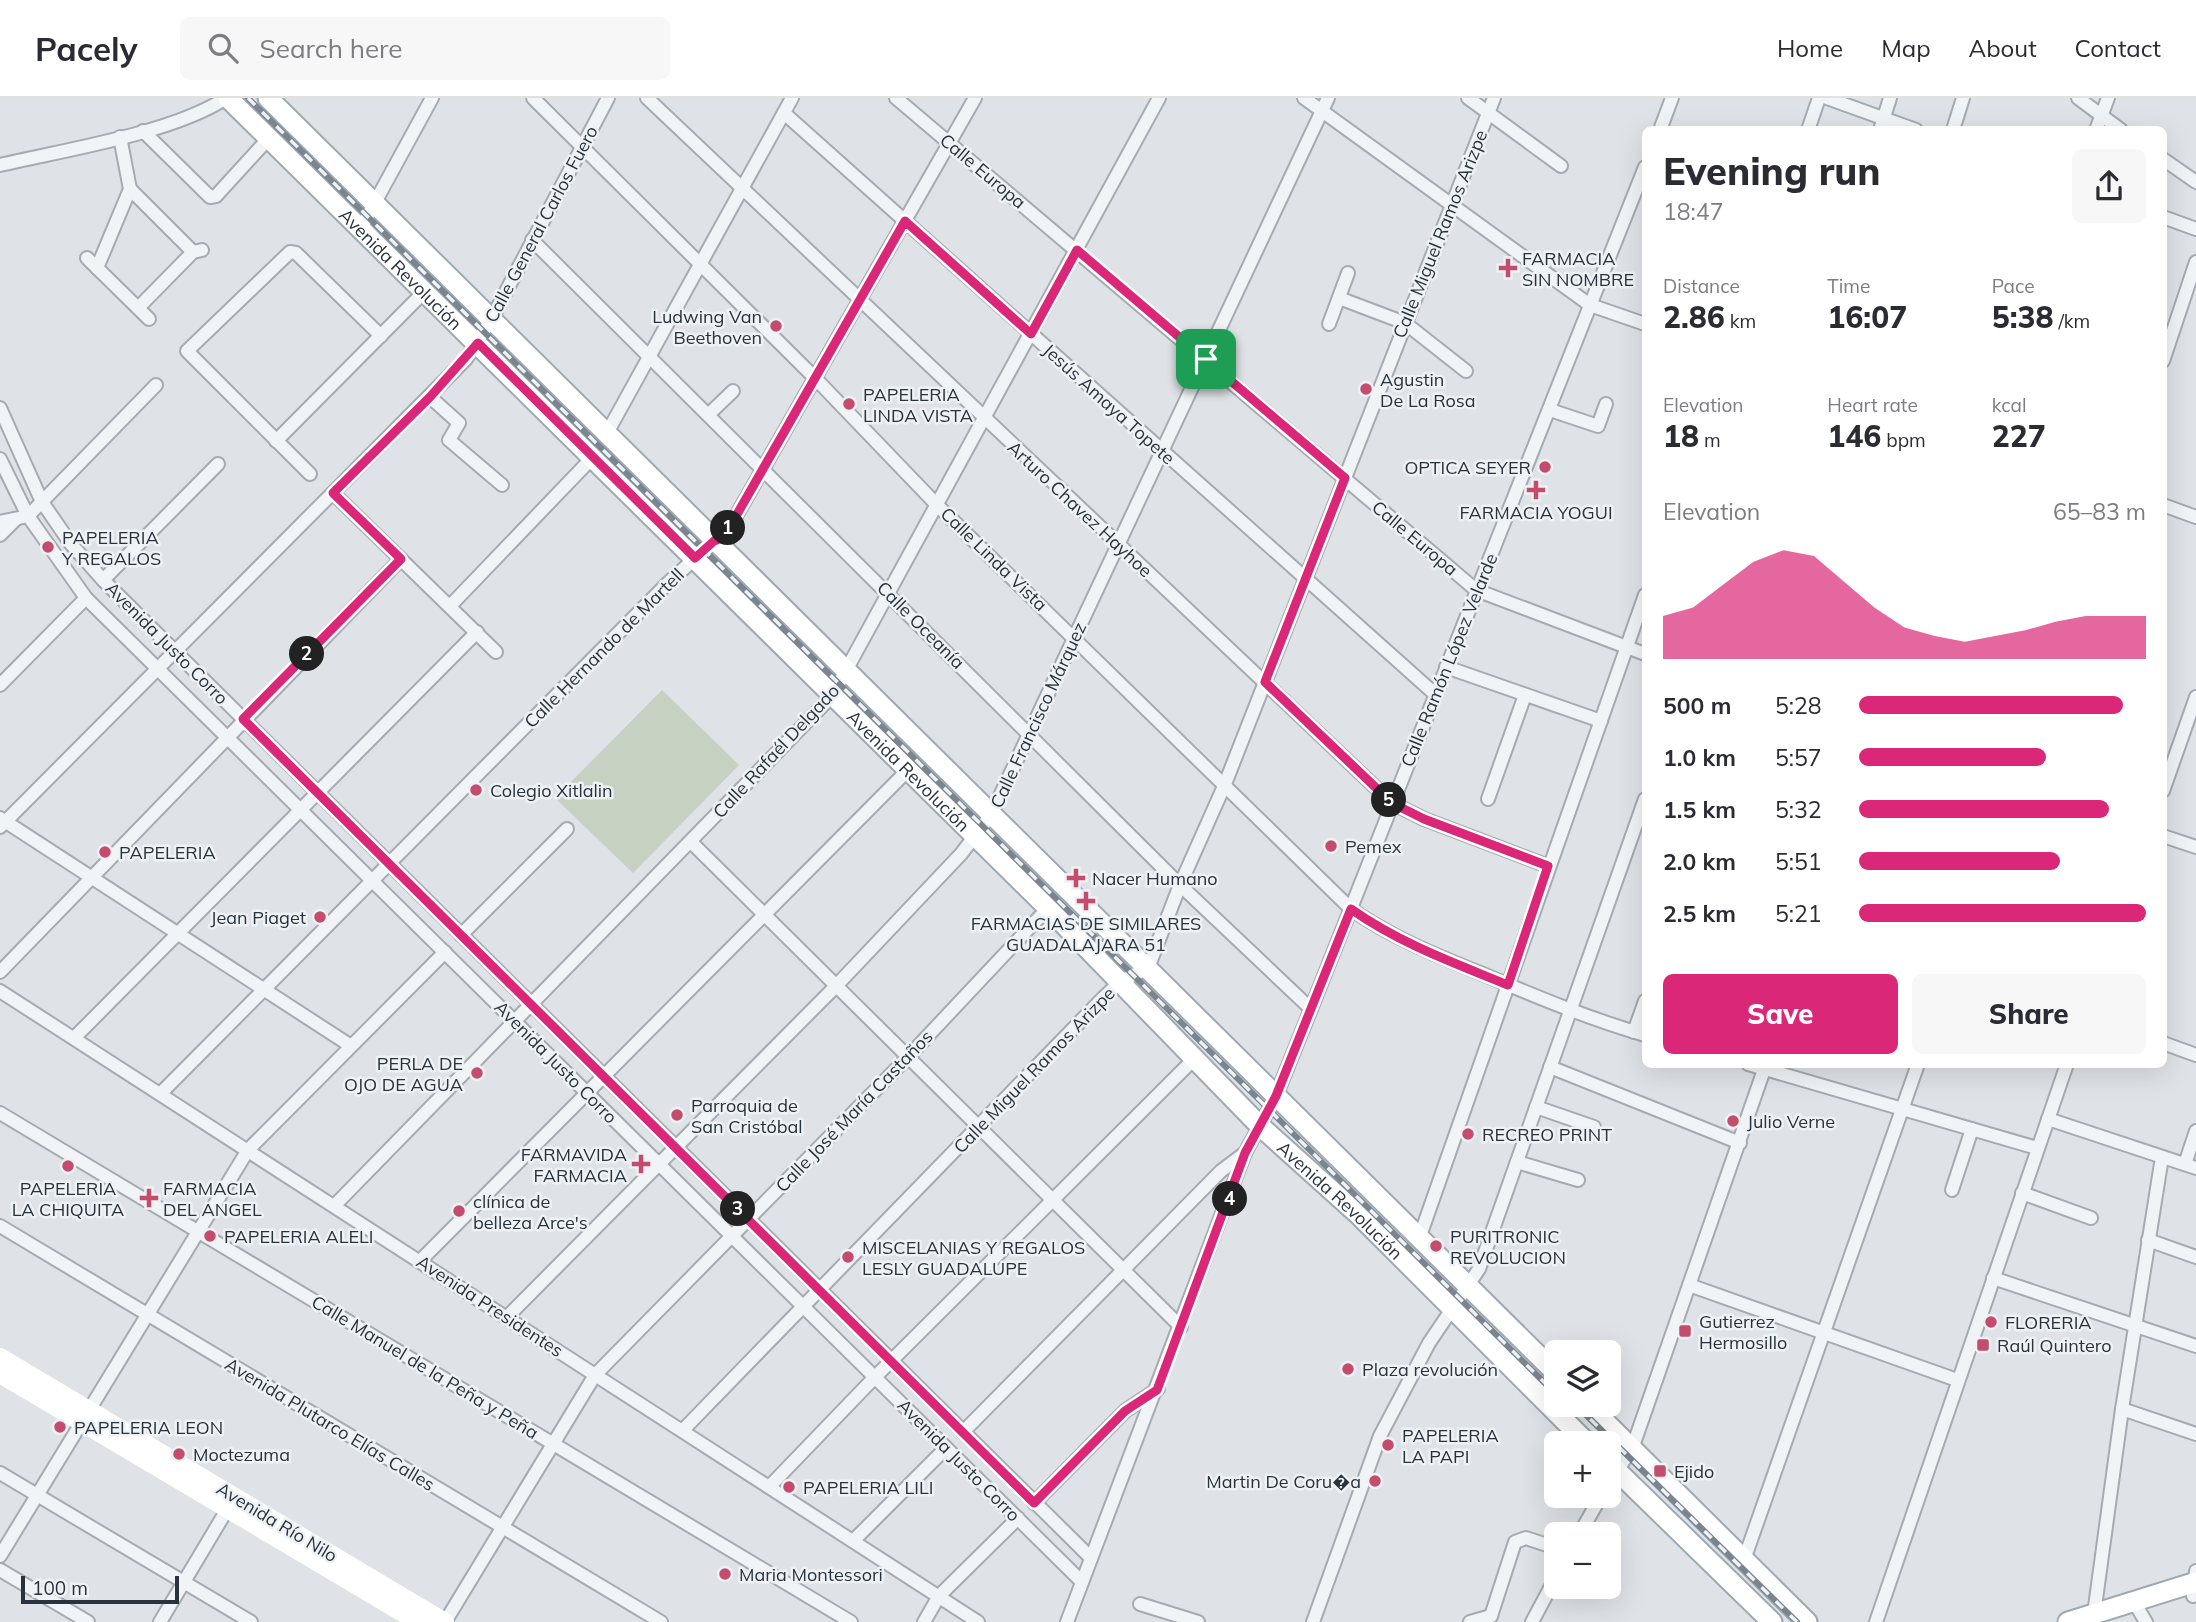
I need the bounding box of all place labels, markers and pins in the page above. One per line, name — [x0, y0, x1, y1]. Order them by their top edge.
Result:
place label: FARMACIA SIN NOMBRE — [1522, 247, 1634, 291]
marker: FARMACIA SIN NOMBRE — [1500, 260, 1516, 276]
place label: Ludwing Van Beethoven — [652, 305, 762, 349]
marker: Ludwing Van Beethoven — [768, 318, 784, 334]
pin — [1176, 329, 1236, 389]
place label: Agustin De La Rosa — [1380, 368, 1476, 412]
marker: Agustin De La Rosa — [1358, 381, 1374, 397]
place label: PAPELERIA LINDA VISTA — [863, 383, 973, 427]
marker: PAPELERIA LINDA VISTA — [841, 396, 857, 412]
place label: OPTICA SEYER — [1404, 456, 1531, 479]
marker: OPTICA SEYER — [1537, 459, 1553, 475]
marker: FARMACIA YOGUI — [1528, 482, 1544, 498]
place label: FARMACIA YOGUI — [1459, 501, 1613, 524]
pin: 1 — [710, 510, 746, 546]
place label: PAPELERIA Y REGALOS — [61, 526, 161, 570]
marker: PAPELERIA Y REGALOS — [40, 539, 56, 555]
pin: 2 — [290, 636, 324, 672]
place label: Colegio Xitlalin — [490, 779, 613, 802]
marker: Colegio Xitlalin — [468, 782, 484, 798]
pin: 5 — [1372, 782, 1406, 818]
place label: Pemex — [1345, 835, 1402, 858]
marker: Pemex — [1323, 838, 1339, 854]
place label: PAPELERIA — [119, 841, 216, 864]
marker: PAPELERIA — [97, 844, 113, 860]
place label: Nacer Humano — [1092, 867, 1218, 890]
marker: Nacer Humano — [1066, 868, 1086, 888]
marker: FARMACIAS DE SIMILARES GUADALAJARA 51 — [1078, 893, 1094, 909]
place label: Jean Piaget — [210, 906, 306, 929]
marker: Jean Piaget — [312, 909, 328, 925]
place label: FARMACIAS DE SIMILARES GUADALAJARA 51 — [971, 912, 1201, 956]
place label: PERLA DE OJO DE AGUA — [344, 1052, 463, 1096]
marker: PERLA DE OJO DE AGUA — [469, 1065, 485, 1081]
place label: Parroquia de San Cristóbal — [691, 1094, 803, 1138]
marker: Parroquia de San Cristóbal — [669, 1107, 685, 1123]
place label: Julio Verne — [1747, 1110, 1835, 1133]
marker: Julio Verne — [1725, 1113, 1741, 1129]
place label: RECREO PRINT — [1482, 1123, 1612, 1146]
marker: RECREO PRINT — [1460, 1126, 1476, 1142]
place label: FARMAVIDA FARMACIA — [521, 1143, 627, 1187]
marker: FARMAVIDA FARMACIA — [633, 1156, 649, 1172]
marker: PAPELERIA LA CHIQUITA — [60, 1158, 76, 1174]
place label: PAPELERIA LA CHIQUITA — [12, 1177, 124, 1221]
place label: FARMACIA DEL ANGEL — [163, 1177, 262, 1221]
pin: 4 — [1212, 1182, 1248, 1216]
marker: FARMACIA DEL ANGEL — [141, 1190, 157, 1206]
place label: clínica de belleza Arce's — [473, 1190, 588, 1234]
pin: 3 — [720, 1192, 756, 1226]
marker: clínica de belleza Arce's — [451, 1203, 467, 1219]
place label: PAPELERIA ALELI — [224, 1225, 374, 1248]
place label: PURITRONIC REVOLUCION — [1450, 1225, 1566, 1269]
marker: PAPELERIA ALELI — [202, 1228, 218, 1244]
place label: MISCELANIAS Y REGALOS LESLY GUADALUPE — [862, 1236, 1085, 1280]
marker: PURITRONIC REVOLUCION — [1428, 1238, 1444, 1254]
marker: MISCELANIAS Y REGALOS LESLY GUADALUPE — [840, 1249, 856, 1265]
place label: Gutierrez Hermosillo — [1699, 1310, 1787, 1354]
place label: FLORERIA — [2005, 1311, 2092, 1334]
marker: FLORERIA — [1983, 1314, 1999, 1330]
marker: Gutierrez Hermosillo — [1677, 1323, 1693, 1339]
place label: Raúl Quintero — [1997, 1334, 2111, 1357]
marker: Raúl Quintero — [1975, 1337, 1991, 1353]
place label: Plaza revolución — [1362, 1358, 1498, 1381]
marker: Plaza revolución — [1340, 1361, 1356, 1377]
place label: PAPELERIA LEON — [74, 1416, 223, 1439]
marker: PAPELERIA LEON — [52, 1419, 68, 1435]
place label: PAPELERIA LA PAPI — [1402, 1424, 1499, 1468]
marker: PAPELERIA LA PAPI — [1380, 1437, 1396, 1453]
place label: Moctezuma — [193, 1443, 290, 1466]
marker: Moctezuma — [171, 1446, 187, 1462]
place label: Ejido — [1674, 1460, 1714, 1483]
marker: Ejido — [1652, 1463, 1668, 1479]
place label: Martin De Coru�a — [1206, 1470, 1361, 1493]
marker: Martin De Coru�a — [1367, 1473, 1383, 1489]
place label: PAPELERIA LILI — [803, 1476, 933, 1499]
marker: PAPELERIA LILI — [781, 1479, 797, 1495]
place label: Maria Montessori — [739, 1563, 883, 1586]
marker: Maria Montessori — [717, 1566, 733, 1582]

